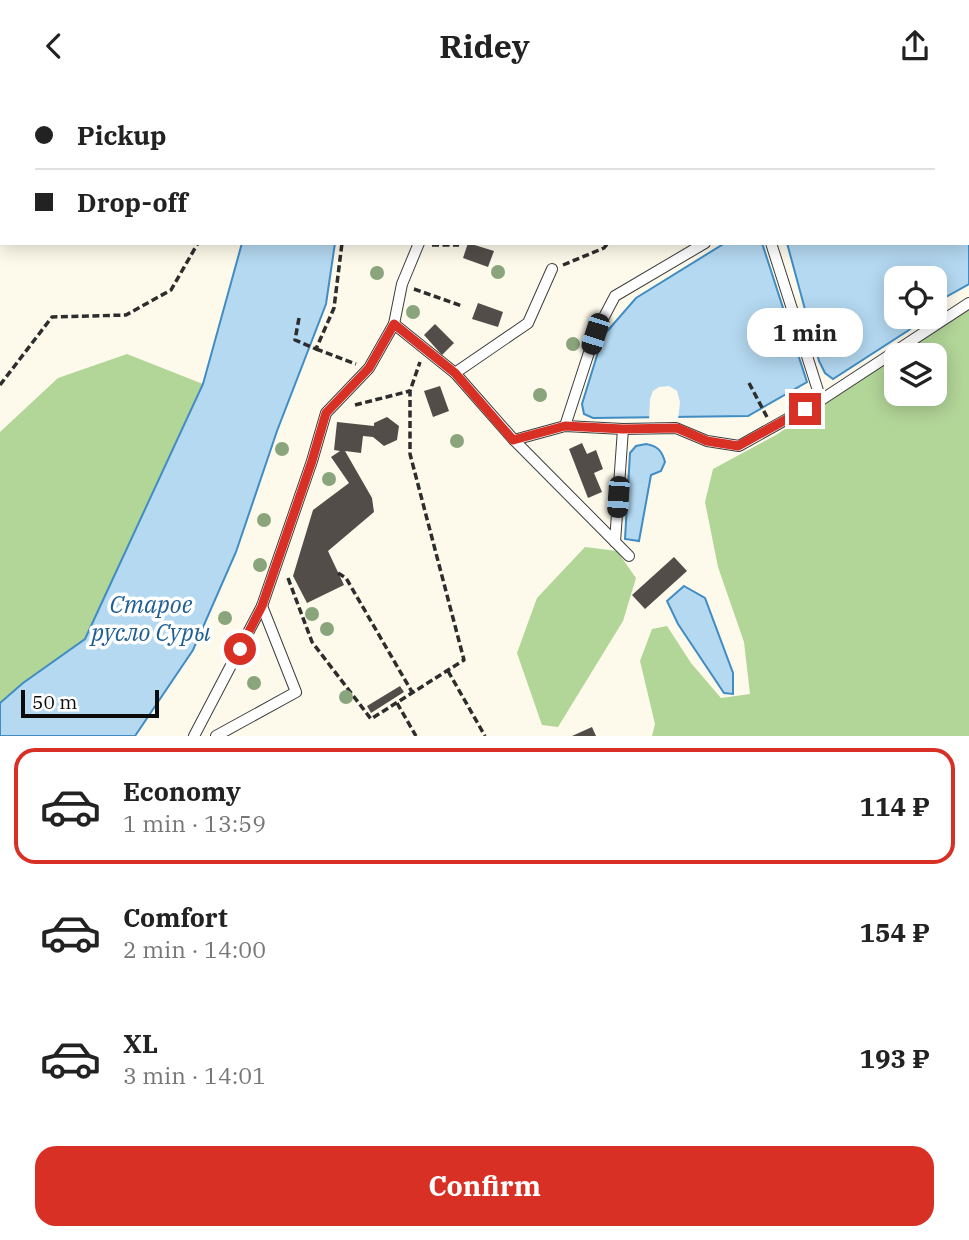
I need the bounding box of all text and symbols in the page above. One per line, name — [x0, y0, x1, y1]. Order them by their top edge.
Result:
text: Ridey — [439, 25, 530, 67]
icon: back — [35, 27, 73, 65]
icon: share — [896, 27, 934, 65]
text: Pickup — [77, 118, 167, 152]
text: Drop-off — [77, 185, 188, 219]
map controls — [884, 266, 947, 406]
button: locate — [884, 266, 947, 329]
callout: 1 min — [747, 307, 863, 357]
car — [579, 311, 612, 357]
text: 1 min — [773, 317, 837, 347]
button: layers — [884, 343, 947, 406]
route end — [789, 393, 821, 425]
car — [607, 475, 630, 519]
water label: Старое русло Суры — [88, 588, 211, 648]
route start — [224, 633, 256, 665]
scale bar — [21, 687, 159, 719]
text: 50 m — [32, 690, 77, 714]
text: Economy — [123, 774, 241, 808]
icon: car — [39, 775, 102, 838]
text: 114 ₽ — [859, 789, 930, 823]
text: 1 min · 13:59 — [123, 808, 266, 838]
text: Comfort — [123, 900, 228, 934]
icon: car — [39, 901, 102, 964]
text: 154 ₽ — [859, 915, 930, 949]
text: 2 min · 14:00 — [123, 934, 266, 964]
text: XL — [123, 1026, 158, 1060]
icon: car — [39, 1027, 102, 1090]
text: 193 ₽ — [859, 1041, 930, 1075]
text: 3 min · 14:01 — [123, 1060, 266, 1090]
button: Confirm — [35, 1146, 934, 1226]

